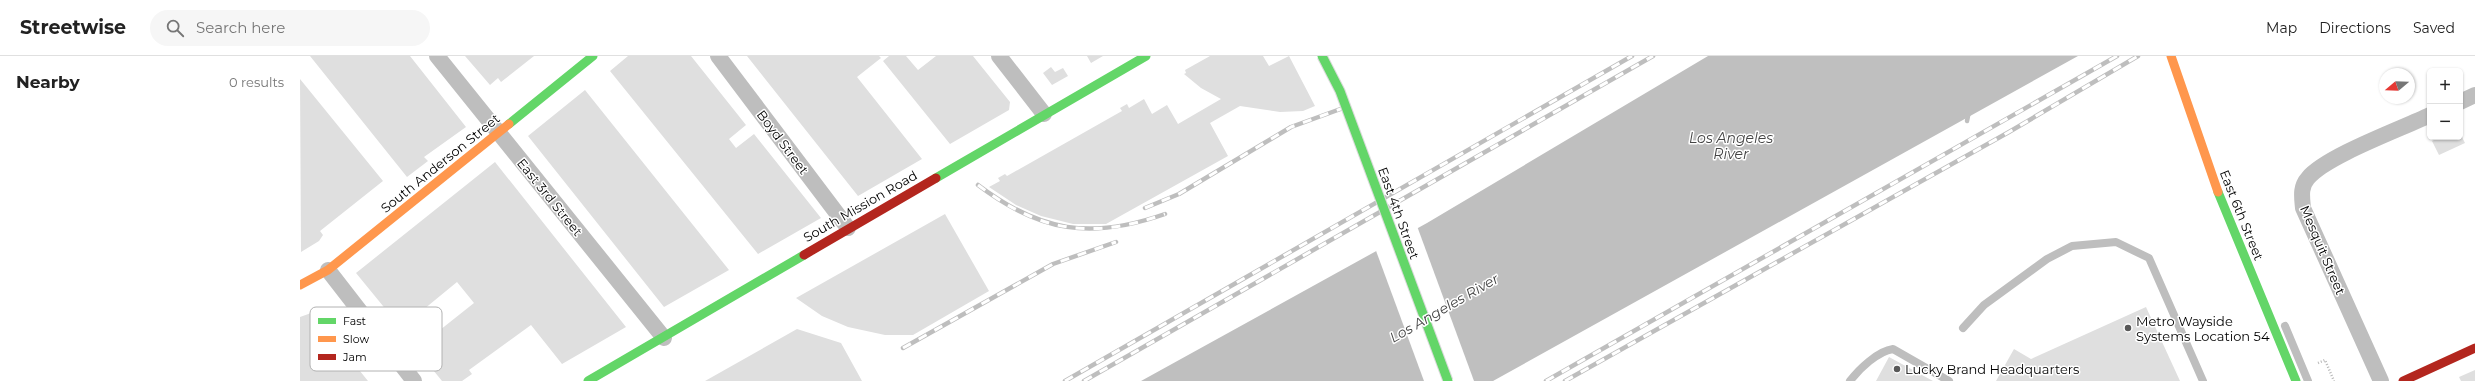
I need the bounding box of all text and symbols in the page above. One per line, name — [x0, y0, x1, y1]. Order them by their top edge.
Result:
search box — [150, 10, 430, 46]
text: Streetwise — [20, 16, 126, 39]
icon: search — [164, 17, 186, 39]
text: Search here — [196, 18, 285, 37]
text: Map — [2266, 19, 2297, 37]
text: Directions — [2319, 19, 2391, 37]
text: Saved — [2413, 19, 2455, 37]
north arrow — [2379, 68, 2415, 104]
map controls — [2427, 68, 2463, 140]
button: + — [2427, 68, 2463, 104]
text: Nearby — [16, 72, 80, 92]
text: 0 results — [229, 74, 284, 90]
button: − — [2427, 104, 2463, 140]
street label: Boyd Street — [754, 107, 812, 177]
street label: South Anderson Street — [377, 110, 503, 216]
water label: Los Angeles River — [1689, 129, 1773, 163]
street label: East 3rd Street — [514, 155, 586, 239]
street label: East 4th Street — [1375, 165, 1423, 261]
street label: South Mission Road — [800, 167, 920, 245]
street label: East 6th Street — [2217, 167, 2267, 263]
street label: Mesquit Street — [2297, 203, 2349, 297]
water label: Los Angeles River — [1386, 269, 1502, 347]
legend — [310, 307, 442, 371]
place label: Metro Wayside Systems Location 54 — [2136, 313, 2270, 344]
text: Fast — [343, 314, 367, 328]
marker: Metro Wayside Systems Location 54 — [2123, 323, 2133, 333]
text: Slow — [343, 332, 369, 346]
text: Jam — [342, 350, 367, 364]
place label: Lucky Brand Headquarters — [1905, 361, 2079, 377]
marker: Lucky Brand Headquarters — [1892, 364, 1902, 374]

